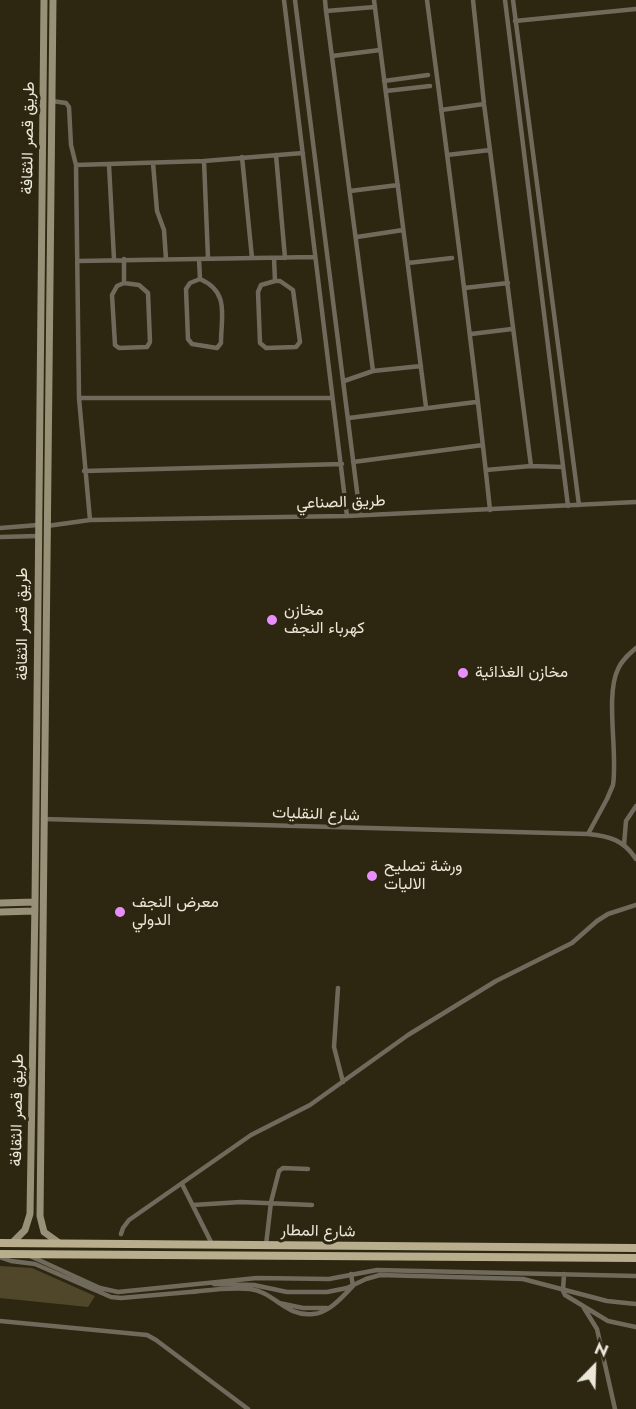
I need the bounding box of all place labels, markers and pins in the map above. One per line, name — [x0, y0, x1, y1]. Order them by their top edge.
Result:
place label: مخازن كهرباء النجف — [284, 601, 365, 639]
marker: مخازن كهرباء النجف — [265, 613, 279, 627]
place label: مخازن الغذائية — [475, 663, 568, 683]
marker: مخازن الغذائية — [456, 666, 470, 680]
place label: ورشة تصليح الاليات — [384, 857, 462, 895]
marker: ورشة تصليح الاليات — [365, 869, 379, 883]
place label: معرض النجف الدولي — [132, 893, 219, 931]
marker: معرض النجف الدولي — [113, 905, 127, 919]

